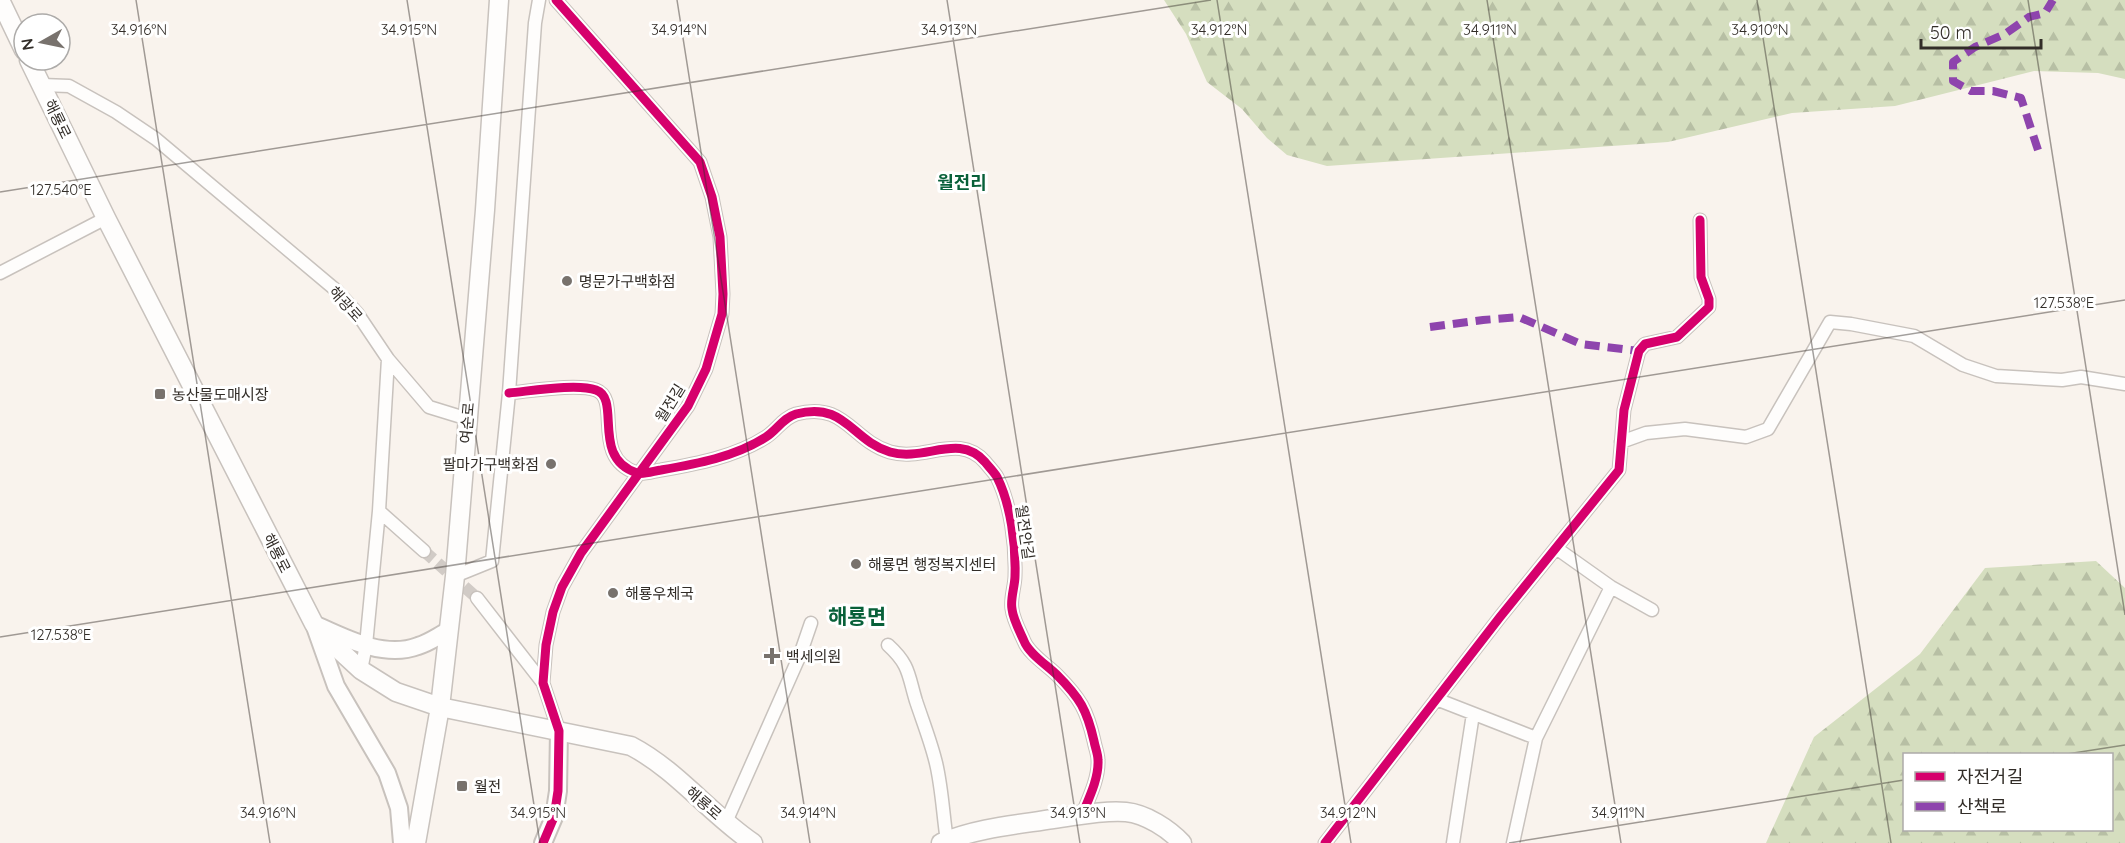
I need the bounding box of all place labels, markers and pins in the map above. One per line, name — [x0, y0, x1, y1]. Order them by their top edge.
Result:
place label: 명문가구백화점 — [579, 272, 676, 291]
marker: 명문가구백화점 — [560, 274, 574, 288]
place label: 농산물도매시장 — [172, 385, 269, 404]
marker: 농산물도매시장 — [153, 387, 167, 401]
place label: 팔마가구백화점 — [442, 455, 539, 474]
marker: 팔마가구백화점 — [544, 457, 558, 471]
place label: 해룡면 행정복지센터 — [868, 555, 996, 574]
marker: 해룡면 행정복지센터 — [849, 557, 863, 571]
place label: 해룡우체국 — [625, 584, 694, 603]
marker: 해룡우체국 — [606, 586, 620, 600]
marker: 백세의원 — [763, 647, 781, 665]
place label: 백세의원 — [786, 647, 841, 666]
place label: 월전 — [474, 777, 502, 796]
marker: 월전 — [455, 779, 469, 793]

